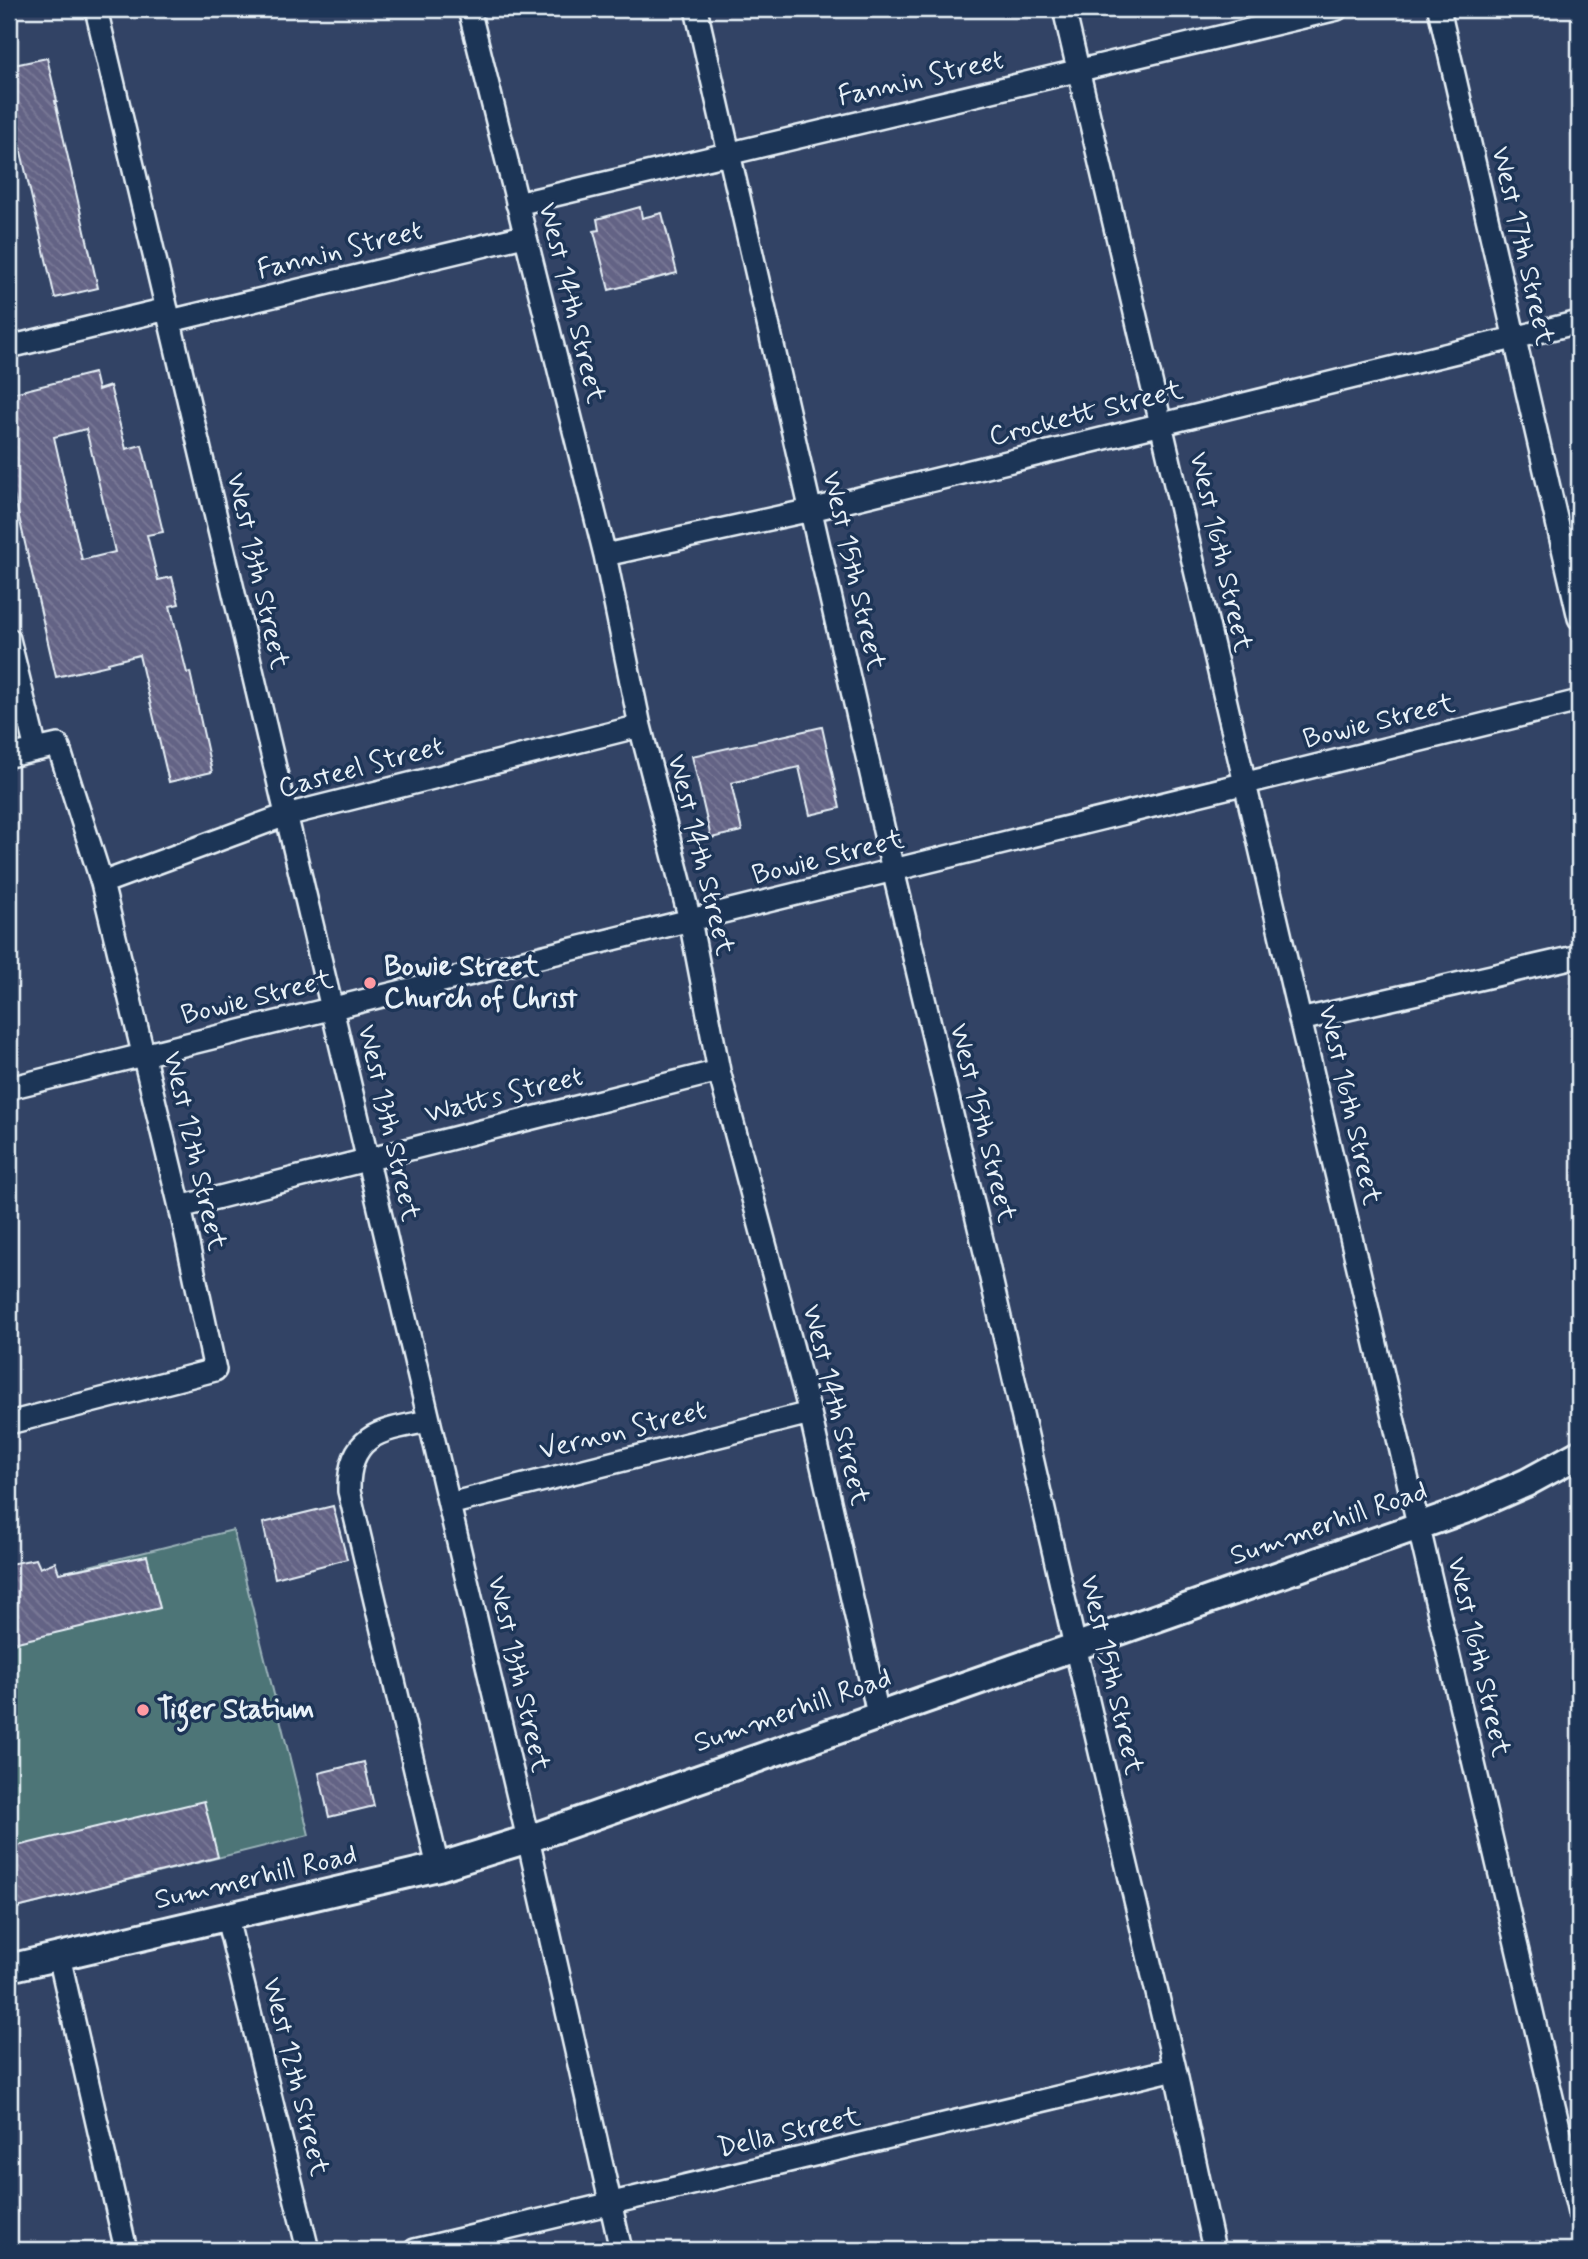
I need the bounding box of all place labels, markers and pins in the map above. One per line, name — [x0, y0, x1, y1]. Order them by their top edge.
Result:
place label: Bowie Street Church of Christ — [384, 949, 578, 1018]
marker: Bowie Street Church of Christ — [362, 975, 378, 991]
place label: Tiger Statium — [157, 1692, 314, 1732]
marker: Tiger Statium — [135, 1702, 151, 1718]

